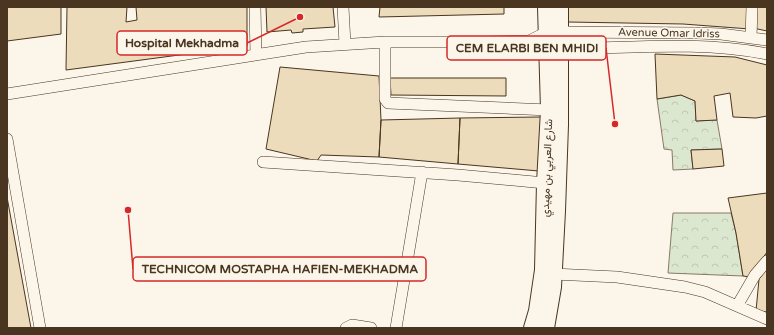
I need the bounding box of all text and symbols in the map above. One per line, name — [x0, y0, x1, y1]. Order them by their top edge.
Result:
street label: Avenue Omar Idriss — [618, 26, 720, 40]
callout: Hospital Mekhadma — [117, 31, 247, 55]
text: Hospital Mekhadma — [125, 36, 239, 51]
callout: CEM ELARBI BEN MHIDI — [447, 36, 606, 60]
text: CEM ELARBI BEN MHIDI — [456, 41, 598, 55]
street label: شارع العربي بن مهيدي — [539, 118, 558, 217]
callout: TECHNICOM MOSTAPHA HAFIEN-MEKHADMA — [133, 257, 426, 281]
text: TECHNICOM MOSTAPHA HAFIEN-MEKHADMA — [141, 262, 418, 276]

